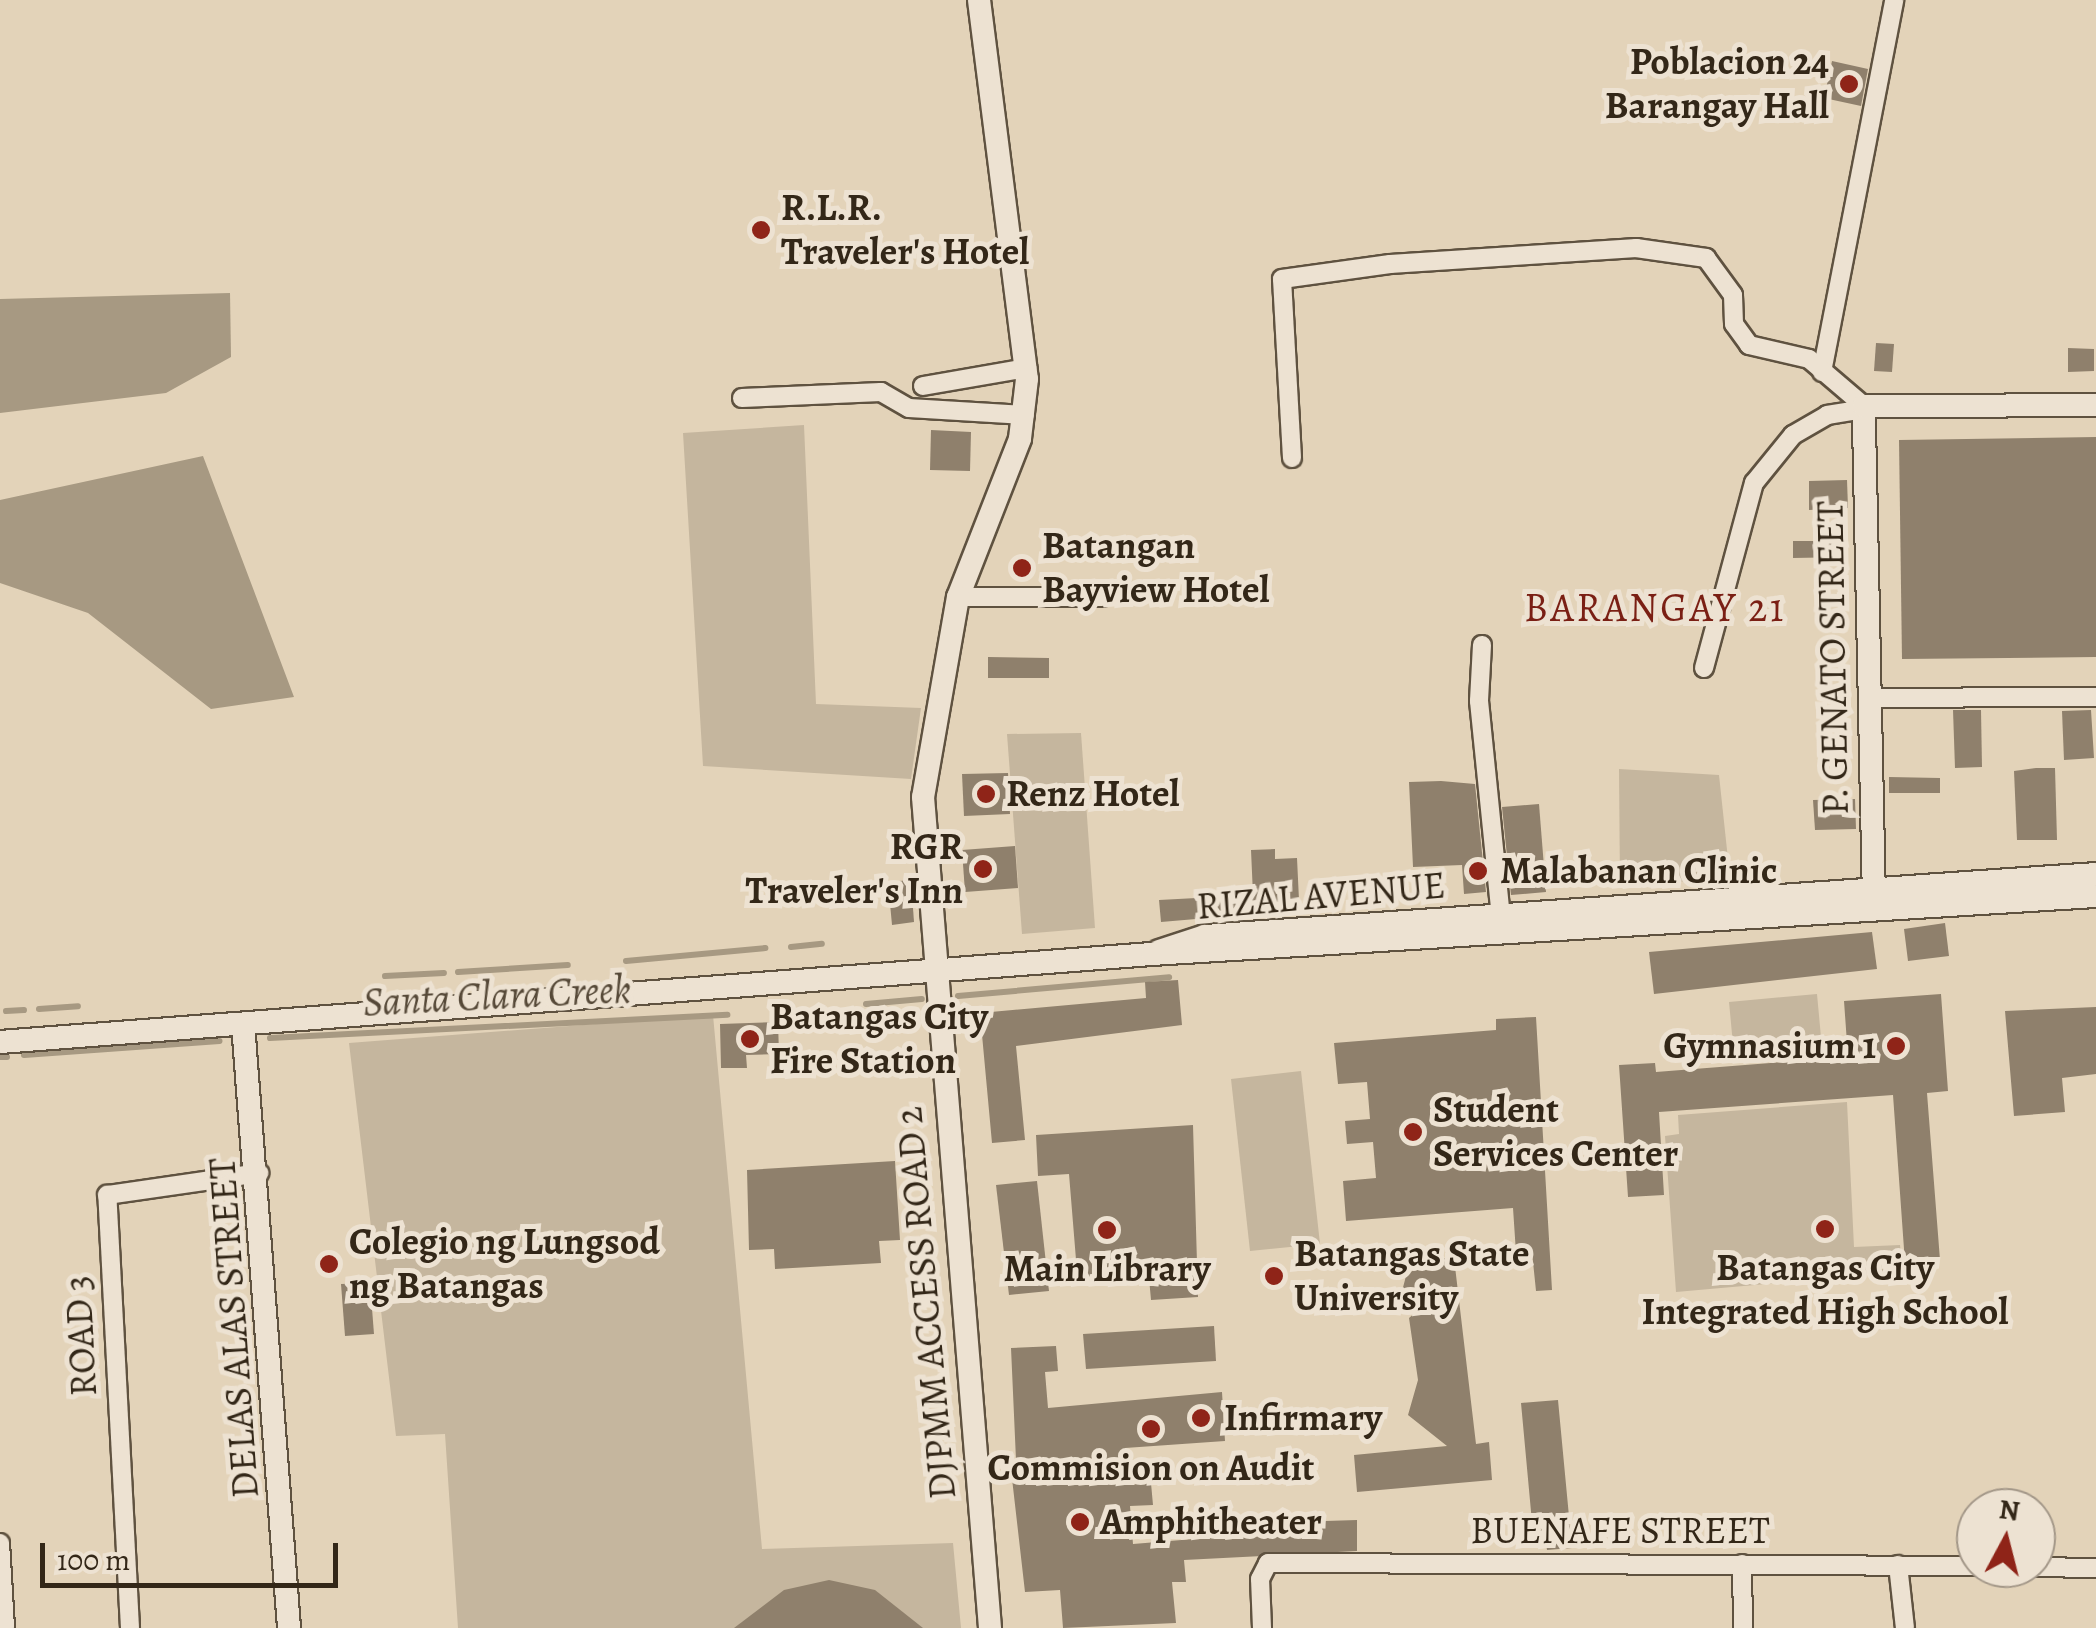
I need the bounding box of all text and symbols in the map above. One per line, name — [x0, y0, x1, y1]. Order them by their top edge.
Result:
place label: Poblacion 24 Barangay Hall — [1605, 39, 1829, 128]
marker: Poblacion 24 Barangay Hall — [1838, 73, 1860, 95]
place label: R.L.R. Traveler's Hotel — [781, 185, 1029, 274]
marker: R.L.R. Traveler's Hotel — [750, 219, 772, 241]
street label: P. GENATO STREET — [1807, 500, 1859, 816]
place label: Batangan Bayview Hotel — [1042, 523, 1269, 612]
marker: Batangan Bayview Hotel — [1011, 557, 1033, 579]
district label: BARANGAY 21 — [1524, 584, 1786, 632]
place label: Renz Hotel — [1006, 771, 1179, 817]
marker: Renz Hotel — [975, 783, 997, 805]
place label: RGR Traveler's Inn — [746, 824, 963, 914]
place label: Malabanan Clinic — [1500, 848, 1777, 894]
marker: RGR Traveler's Inn — [972, 858, 994, 880]
marker: Malabanan Clinic — [1465, 858, 1491, 884]
street label: RIZAL AVENUE — [1195, 862, 1447, 930]
water label: Santa Clara Creek — [362, 965, 632, 1027]
place label: Batangas City Fire Station — [770, 994, 988, 1084]
place label: Gymnasium 1 — [1663, 1023, 1876, 1069]
marker: Batangas City Fire Station — [739, 1028, 761, 1050]
marker: Gymnasium 1 — [1885, 1035, 1907, 1057]
place label: Student Services Center — [1433, 1087, 1678, 1176]
street label: DJPMM ACCESS ROAD 2 — [886, 1105, 966, 1501]
marker: Student Services Center — [1402, 1121, 1424, 1143]
street label: DELAS ALAS STREET — [199, 1156, 269, 1500]
marker: Batangas City Integrated High School — [1814, 1218, 1836, 1240]
place label: Colegio ng Lungsod ng Batangas — [349, 1219, 660, 1308]
marker: Main Library — [1096, 1219, 1118, 1241]
place label: Batangas State University — [1294, 1231, 1530, 1320]
place label: Batangas City Integrated High School — [1642, 1245, 2008, 1334]
place label: Main Library — [1003, 1246, 1211, 1292]
marker: Colegio ng Lungsod ng Batangas — [318, 1253, 340, 1275]
marker: Batangas State University — [1263, 1265, 1285, 1287]
street label: ROAD 3 — [55, 1274, 107, 1398]
place label: Infirmary — [1224, 1395, 1382, 1441]
marker: Infirmary — [1188, 1405, 1214, 1431]
marker: Commision on Audit — [1140, 1418, 1162, 1440]
place label: Commision on Audit — [988, 1445, 1314, 1491]
north arrow — [1956, 1488, 2056, 1588]
text: N — [1997, 1490, 2022, 1530]
place label: Amphitheater — [1100, 1499, 1322, 1545]
street label: BUENAFE STREET — [1470, 1508, 1770, 1554]
marker: Amphitheater — [1069, 1511, 1091, 1533]
scale bar — [45, 1523, 342, 1585]
text: 100 m — [57, 1540, 130, 1580]

